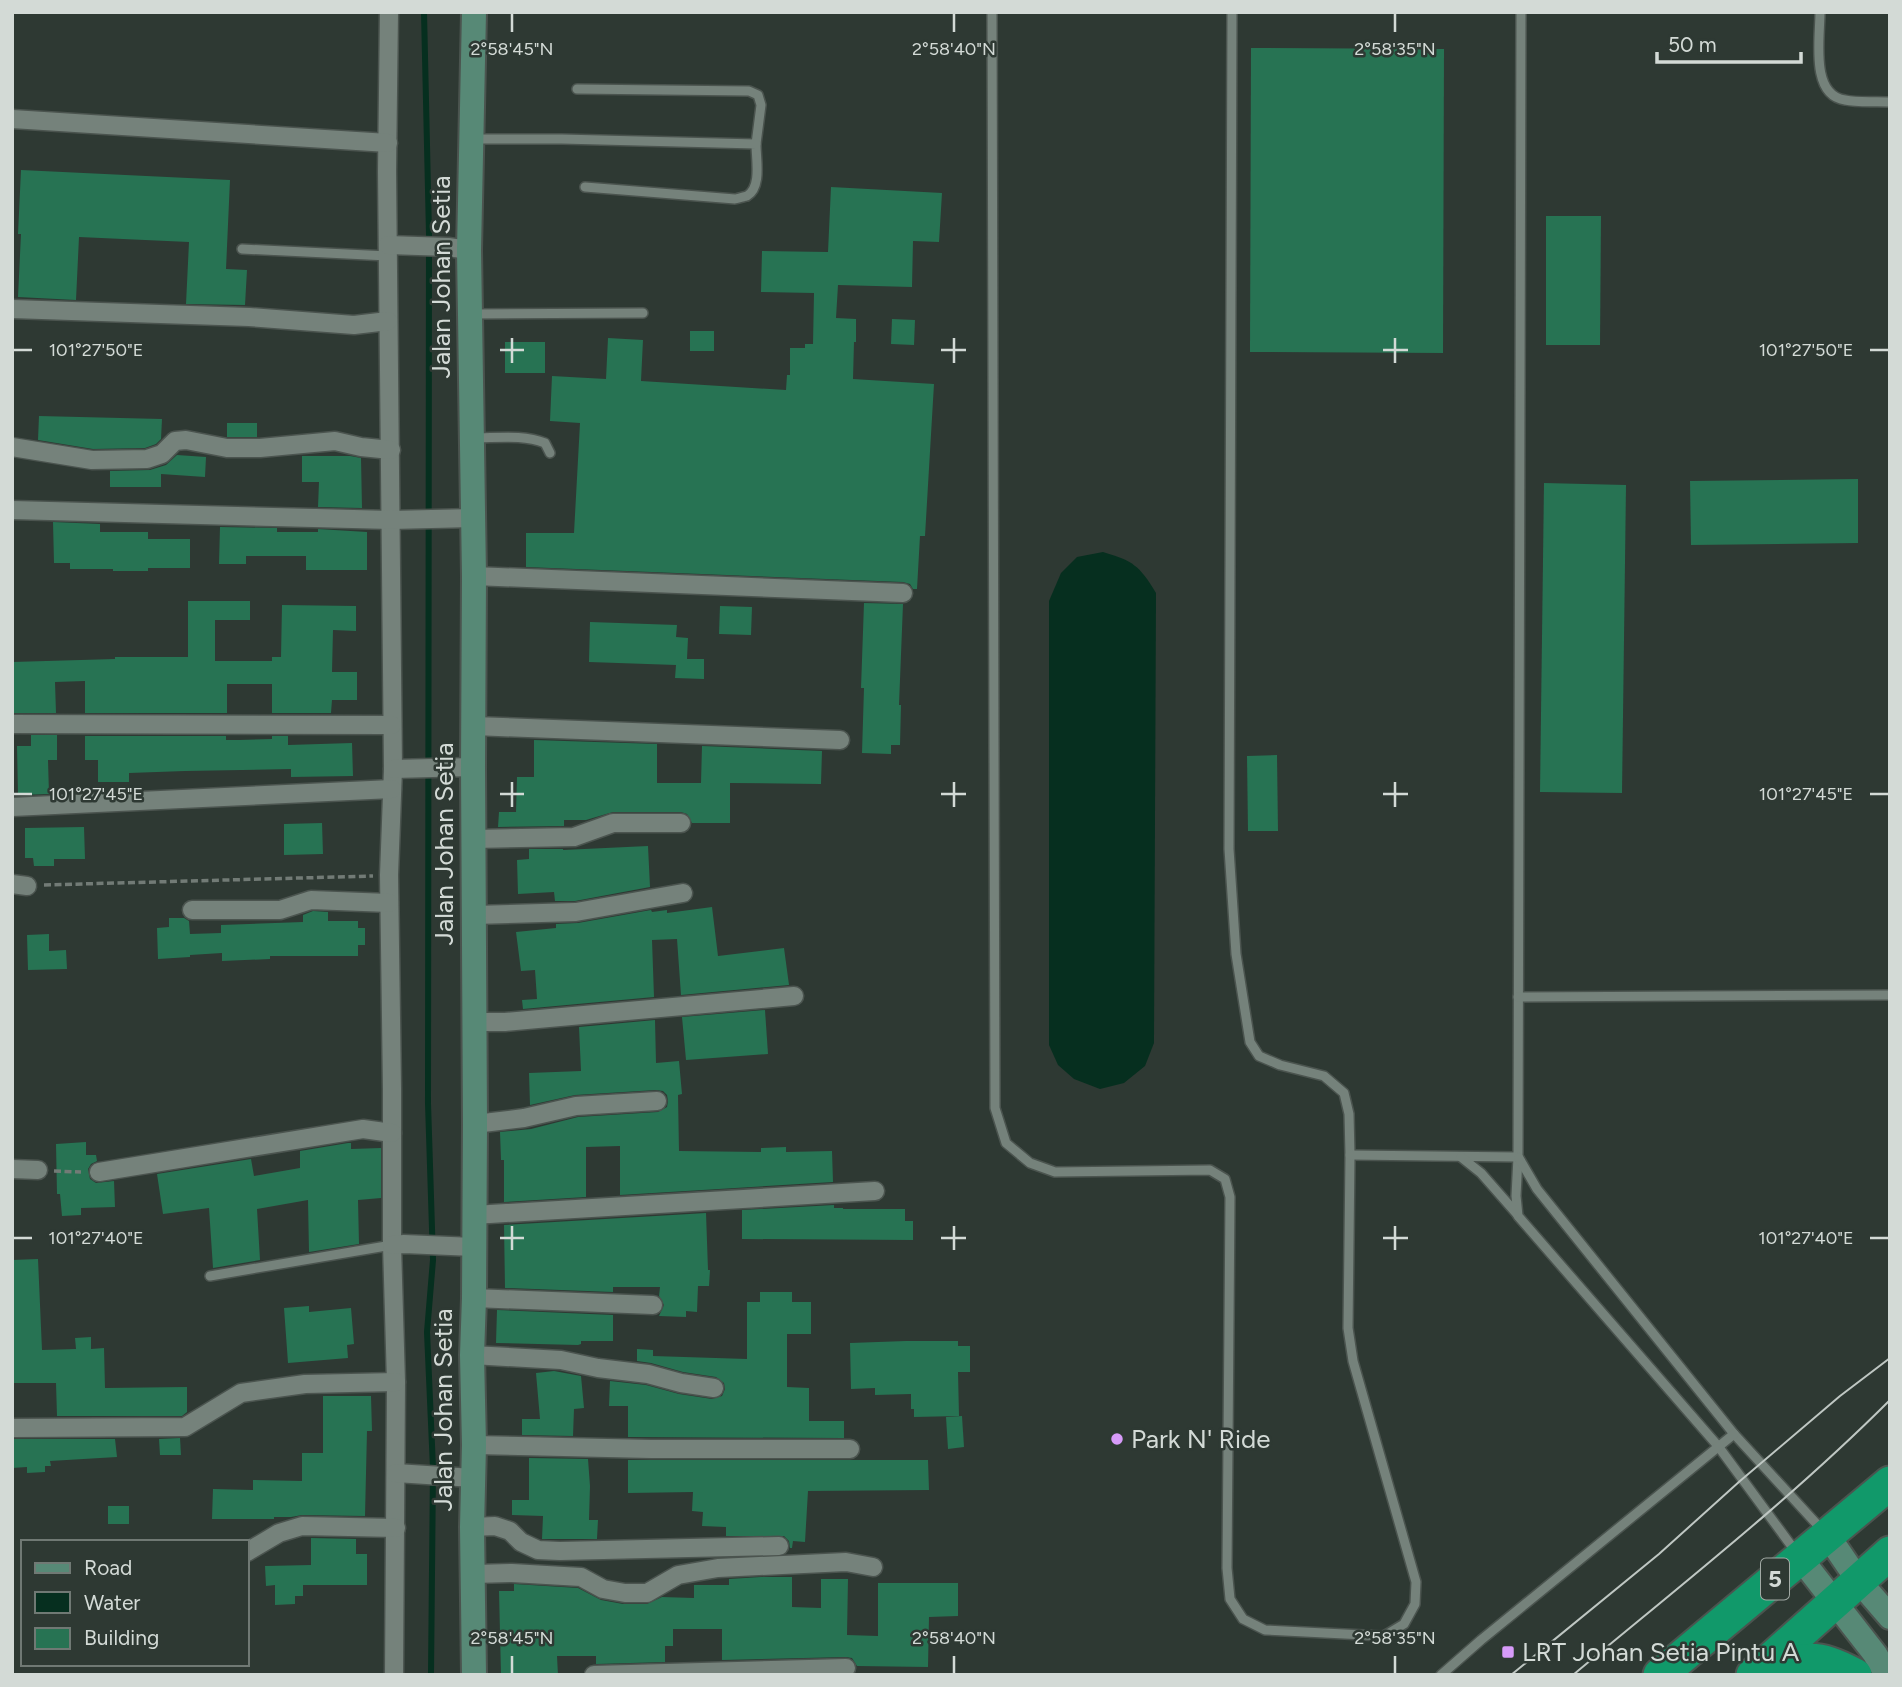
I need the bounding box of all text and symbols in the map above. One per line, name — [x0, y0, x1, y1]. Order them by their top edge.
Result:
scale bar — [1657, 21, 1800, 65]
text: 50 m — [1668, 32, 1717, 57]
text: 2°58'45"N — [471, 38, 553, 60]
text: 2°58'40"N — [912, 38, 996, 60]
text: 2°58'35"N — [1354, 38, 1436, 60]
street label: Jalan Johan Setia — [425, 175, 457, 379]
text: 101°27'50"E — [49, 339, 143, 361]
text: 101°27'50"E — [1759, 339, 1853, 361]
street label: Jalan Johan Setia — [428, 742, 460, 946]
text: 101°27'45"E — [49, 783, 143, 805]
text: 101°27'45"E — [1759, 783, 1853, 805]
text: 101°27'40"E — [48, 1227, 144, 1249]
text: 101°27'40"E — [1758, 1227, 1854, 1249]
street label: Jalan Johan Setia — [427, 1308, 459, 1512]
place label: Park N' Ride — [1131, 1423, 1270, 1455]
marker: Park N' Ride — [1109, 1431, 1125, 1447]
legend — [21, 1540, 248, 1666]
text: Road — [84, 1555, 132, 1580]
road number: 5 — [1761, 1559, 1789, 1600]
text: Water — [84, 1590, 140, 1615]
text: Building — [84, 1625, 159, 1650]
text: 2°58'45"N — [471, 1627, 553, 1649]
text: 2°58'40"N — [912, 1627, 996, 1649]
text: 2°58'35"N — [1354, 1627, 1436, 1649]
place label: LRT Johan Setia Pintu A — [1522, 1636, 1800, 1668]
marker: LRT Johan Setia Pintu A — [1500, 1644, 1516, 1660]

